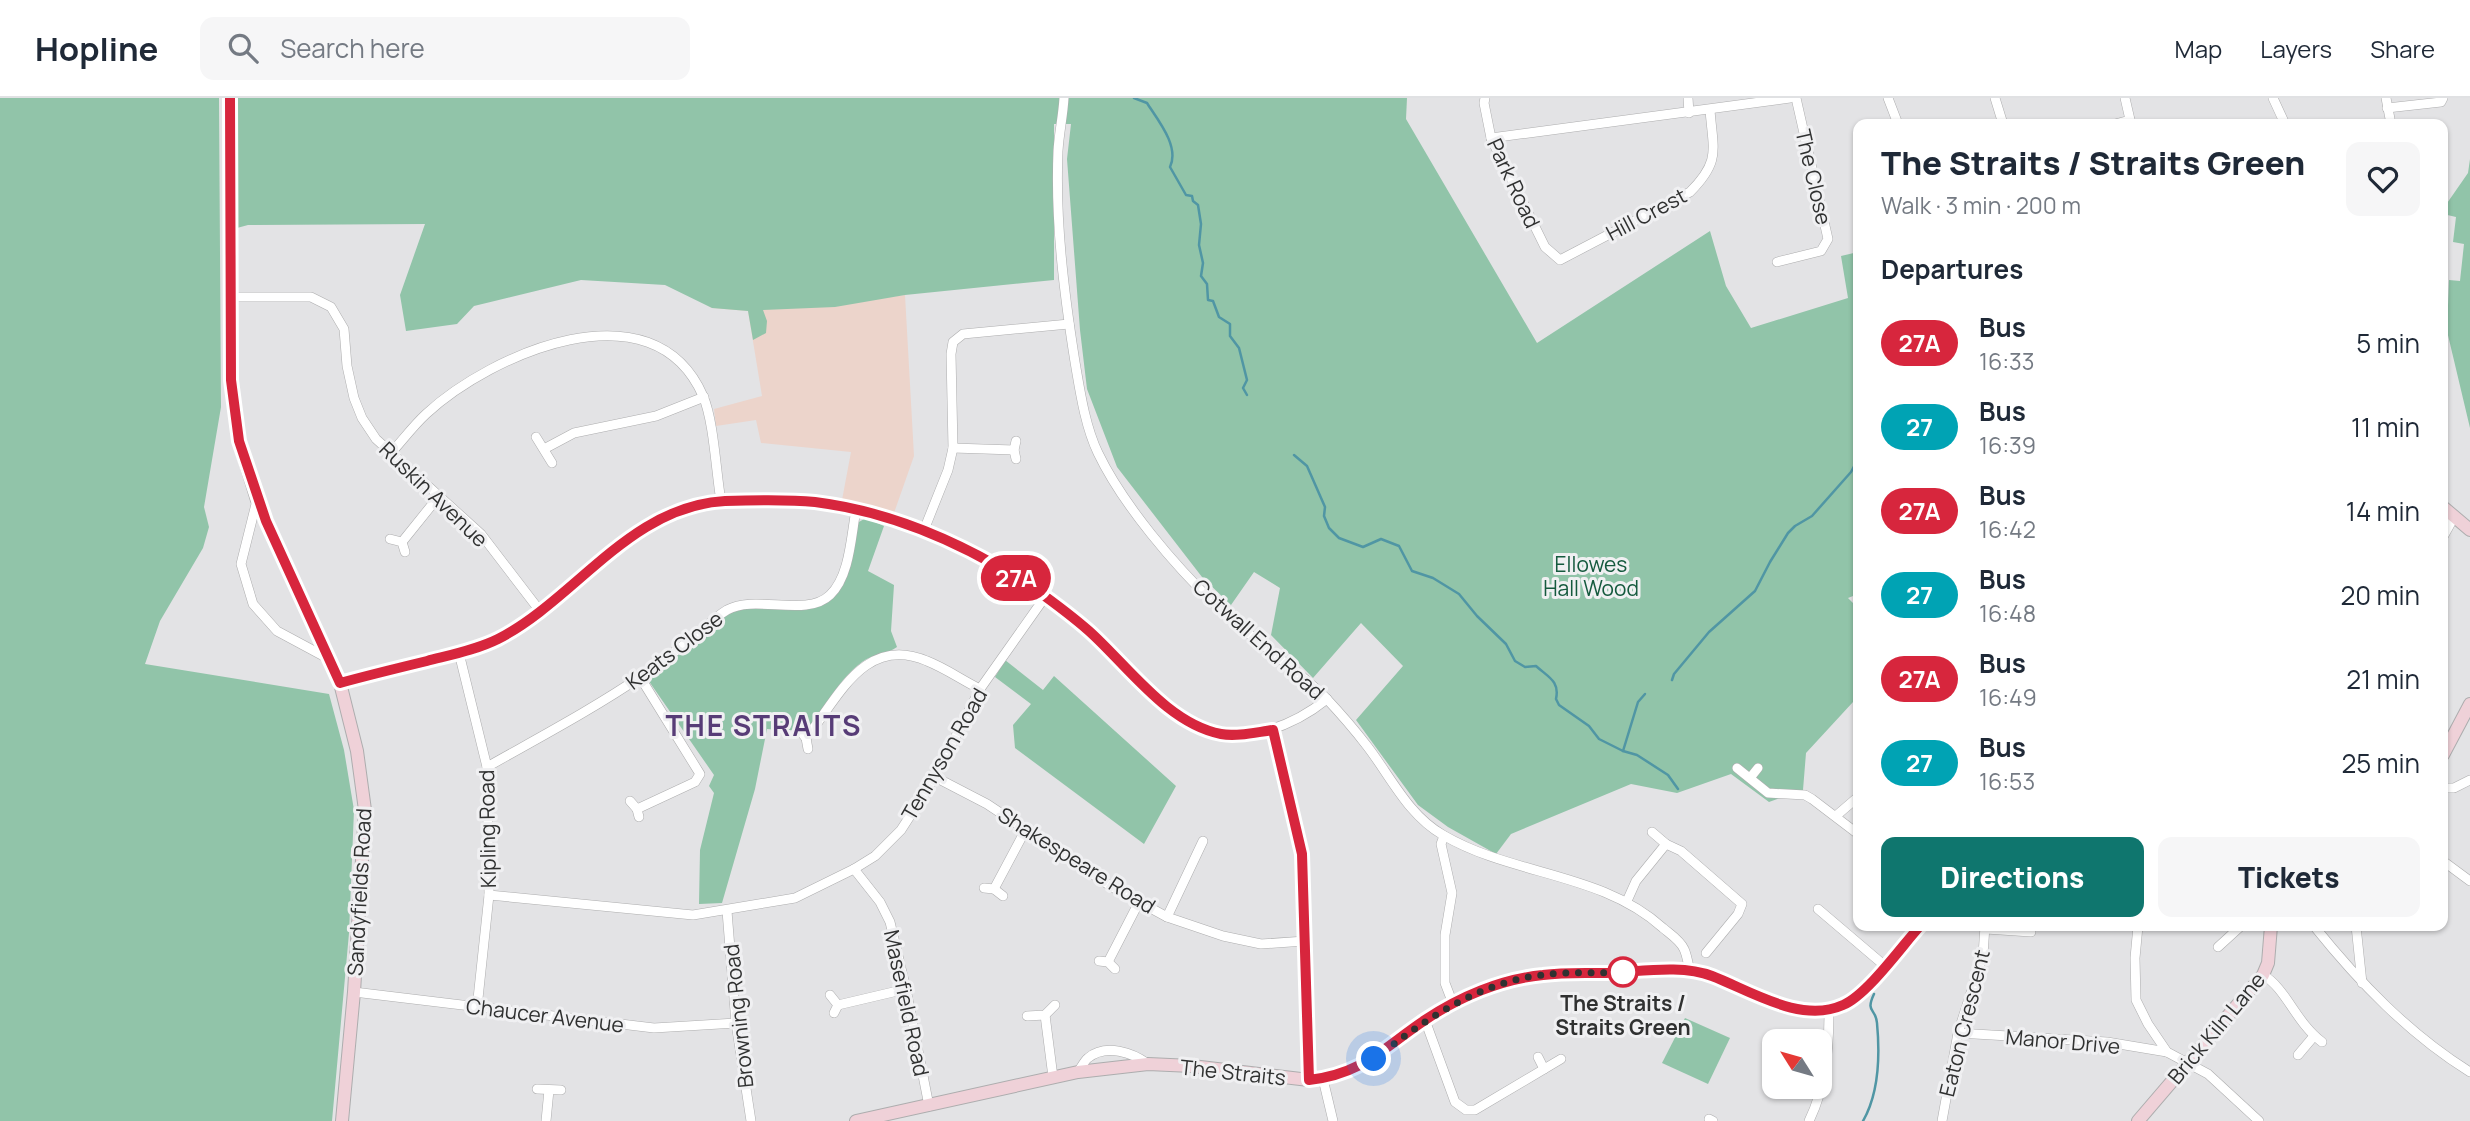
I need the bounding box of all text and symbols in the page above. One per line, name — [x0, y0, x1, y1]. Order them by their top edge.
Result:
search box — [200, 17, 690, 80]
text: Hopline — [35, 26, 158, 71]
icon: search — [224, 29, 262, 67]
text: Search here — [280, 30, 425, 66]
text: Map — [2175, 32, 2222, 65]
text: Layers — [2260, 32, 2332, 65]
text: Share — [2370, 32, 2435, 65]
street label: The Close — [1789, 127, 1839, 227]
street label: Park Road — [1481, 134, 1547, 232]
text: The Straits / Straits Green — [1881, 140, 2305, 185]
button: heart — [2346, 142, 2420, 216]
street label: Hill Crest — [1601, 181, 1691, 247]
text: Walk · 3 min · 200 m — [1881, 189, 2081, 221]
text: Departures — [1881, 251, 2023, 287]
text: Bus — [1979, 309, 2026, 345]
text: 5 min — [2356, 325, 2420, 361]
text: 27A — [1898, 326, 1941, 359]
text: 16:33 — [1979, 345, 2035, 377]
text: Bus — [1979, 393, 2026, 429]
text: 11 min — [2351, 409, 2420, 445]
text: 27 — [1906, 410, 1933, 443]
text: 16:39 — [1979, 429, 2036, 461]
street label: Ruskin Avenue — [374, 435, 494, 553]
text: Bus — [1979, 477, 2026, 513]
text: 14 min — [2346, 493, 2420, 529]
text: 27A — [1898, 494, 1941, 527]
text: 16:42 — [1979, 513, 2036, 545]
park label: Ellowes Hall Wood — [1543, 550, 1639, 602]
line badge: 27A — [976, 555, 1056, 601]
text: 27A — [995, 561, 1037, 594]
text: Bus — [1979, 561, 2026, 597]
street label: Cotwall End Road — [1187, 572, 1331, 706]
text: 20 min — [2341, 577, 2420, 613]
text: 27 — [1906, 578, 1933, 611]
text: 16:48 — [1979, 597, 2036, 629]
street label: Keats Close — [620, 604, 728, 696]
text: Bus — [1979, 645, 2026, 681]
text: 21 min — [2346, 661, 2420, 697]
text: 27A — [1898, 662, 1941, 695]
text: 16:49 — [1979, 681, 2037, 713]
street label: Tennyson Road — [895, 683, 993, 825]
district label: THE STRAITS — [665, 706, 863, 744]
text: Bus — [1979, 729, 2026, 765]
text: 25 min — [2341, 745, 2420, 781]
text: 27 — [1906, 746, 1933, 779]
text: 16:53 — [1979, 765, 2035, 797]
street label: Kipling Road — [472, 770, 502, 888]
street label: Shakespeare Road — [993, 800, 1161, 920]
street label: Sandyfields Road — [341, 807, 377, 977]
button: Directions — [1881, 837, 2144, 917]
button: Tickets — [2158, 837, 2420, 917]
street label: Masefield Road — [878, 927, 936, 1079]
street label: Browning Road — [717, 943, 759, 1089]
street label: Eaton Crescent — [1932, 947, 1996, 1099]
marker: The Straits / Straits Green — [1608, 957, 1638, 987]
street label: Brick Kiln Lane — [2161, 966, 2271, 1090]
place label: The Straits / Straits Green — [1555, 989, 1691, 1041]
street label: Chaucer Avenue — [464, 991, 626, 1039]
street label: Manor Drive — [2004, 1022, 2122, 1060]
north arrow — [1762, 1029, 1832, 1099]
map controls — [1762, 1029, 1832, 1099]
your location — [1356, 1041, 1391, 1076]
street label: The Straits — [1179, 1053, 1287, 1091]

